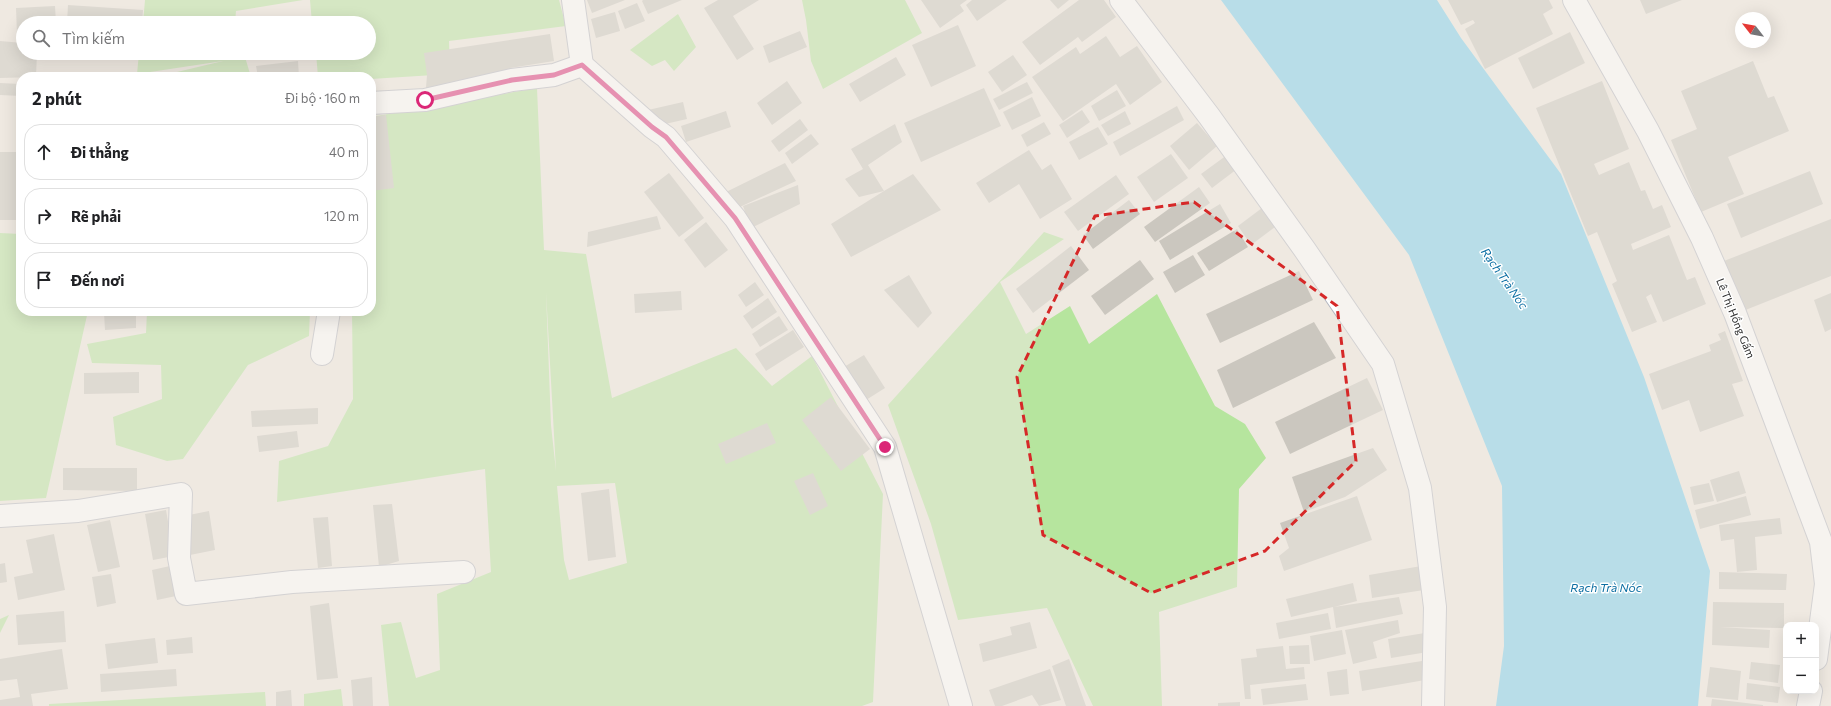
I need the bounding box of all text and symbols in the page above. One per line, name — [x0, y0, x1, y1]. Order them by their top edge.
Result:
north arrow — [1735, 12, 1771, 48]
search box — [16, 16, 376, 60]
icon: search — [30, 27, 52, 49]
text: Tìm kiếm — [62, 29, 125, 47]
text: 2 phút — [32, 88, 82, 109]
text: Đi bộ · 160 m — [285, 90, 360, 106]
route start — [416, 91, 434, 109]
icon: ahead — [33, 141, 55, 163]
text: Đi thẳng — [71, 143, 129, 161]
text: 40 m — [329, 144, 359, 160]
icon: right — [33, 205, 55, 227]
text: Rẽ phải — [71, 207, 121, 225]
text: 120 m — [324, 208, 359, 224]
water label: Rạch Trà Nóc — [1479, 245, 1531, 311]
icon: arrive — [33, 269, 55, 291]
text: Đến nơi — [71, 271, 124, 289]
street label: Lê Thị Hồng Gấm — [1714, 276, 1758, 360]
route end — [876, 438, 894, 456]
water label: Rạch Trà Nóc — [1570, 580, 1642, 594]
map controls — [1783, 622, 1819, 694]
button: + — [1783, 622, 1819, 658]
button: − — [1783, 658, 1819, 694]

